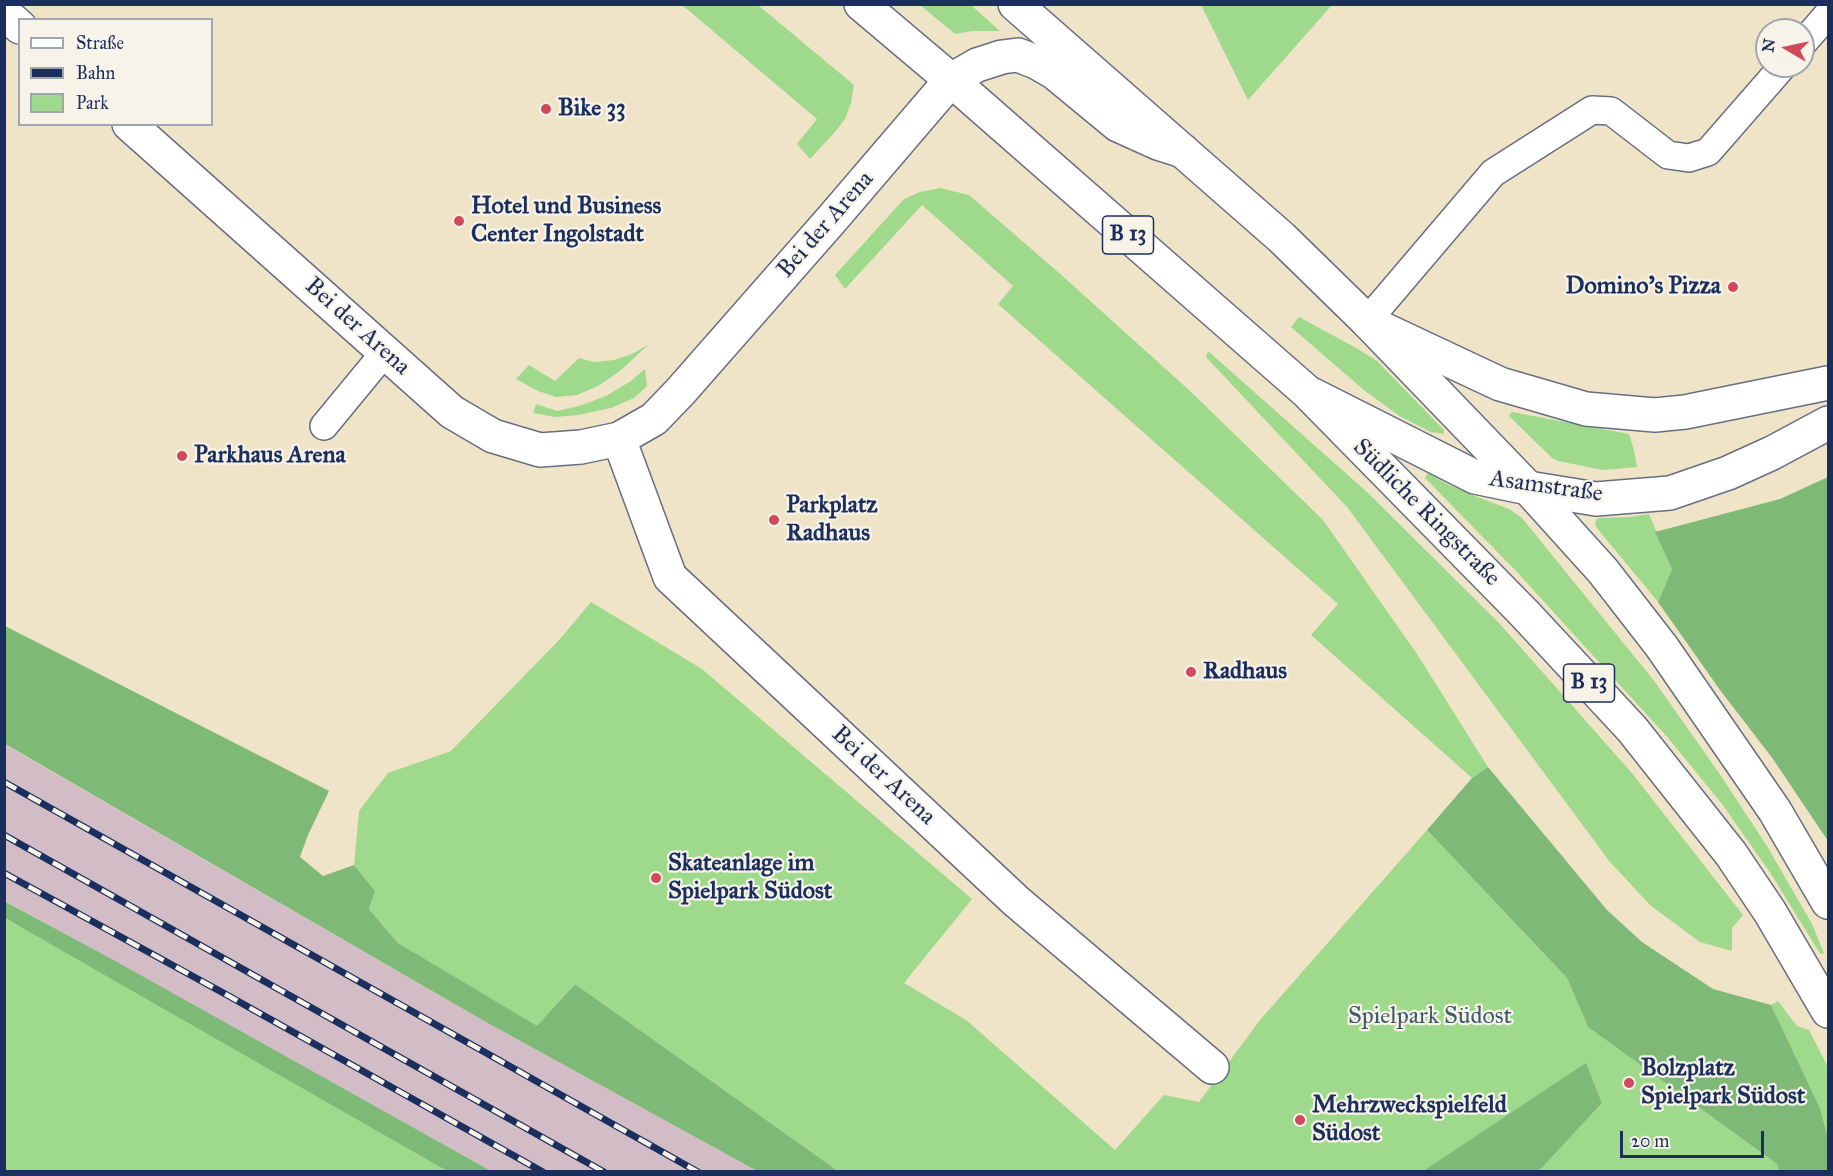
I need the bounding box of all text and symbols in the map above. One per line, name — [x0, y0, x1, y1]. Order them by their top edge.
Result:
legend — [18, 18, 213, 126]
north arrow — [1755, 18, 1815, 78]
text: Straße — [76, 32, 124, 54]
text: N — [1758, 37, 1779, 54]
text: Bahn — [76, 62, 115, 84]
text: Park — [76, 92, 109, 114]
place label: Bike 33 — [558, 95, 626, 123]
marker: Bike 33 — [539, 102, 553, 116]
street label: Bei der Arena — [772, 166, 880, 284]
place label: Hotel und Business Center Ingolstadt — [471, 193, 661, 249]
marker: Hotel und Business Center Ingolstadt — [452, 214, 466, 228]
road number: B 13 — [1102, 216, 1154, 254]
street label: Bei der Arena — [298, 272, 416, 382]
place label: Domino's Pizza — [1565, 273, 1721, 301]
marker: Domino's Pizza — [1726, 280, 1740, 294]
street label: Südliche Ringstraße — [1346, 433, 1506, 593]
place label: Parkhaus Arena — [194, 442, 346, 470]
marker: Parkhaus Arena — [175, 449, 189, 463]
street label: Asamstraße — [1488, 465, 1604, 509]
place label: Parkplatz Radhaus — [786, 492, 877, 548]
marker: Parkplatz Radhaus — [767, 513, 781, 527]
place label: Radhaus — [1203, 658, 1287, 686]
road number: B 13 — [1564, 664, 1614, 702]
marker: Radhaus — [1184, 665, 1198, 679]
street label: Bei der Arena — [825, 720, 941, 832]
place label: Skateanlage im Spielpark Südost — [668, 850, 832, 906]
marker: Skateanlage im Spielpark Südost — [649, 871, 663, 885]
park label: Spielpark Südost — [1348, 1003, 1512, 1031]
place label: Bolzplatz Spielpark Südost — [1641, 1055, 1805, 1111]
marker: Bolzplatz Spielpark Südost — [1622, 1076, 1636, 1090]
place label: Mehrzweckspielfeld Südost — [1312, 1092, 1507, 1148]
marker: Mehrzweckspielfeld Südost — [1293, 1113, 1307, 1127]
scale bar — [1623, 1119, 1767, 1157]
text: 20 m — [1631, 1130, 1669, 1152]

